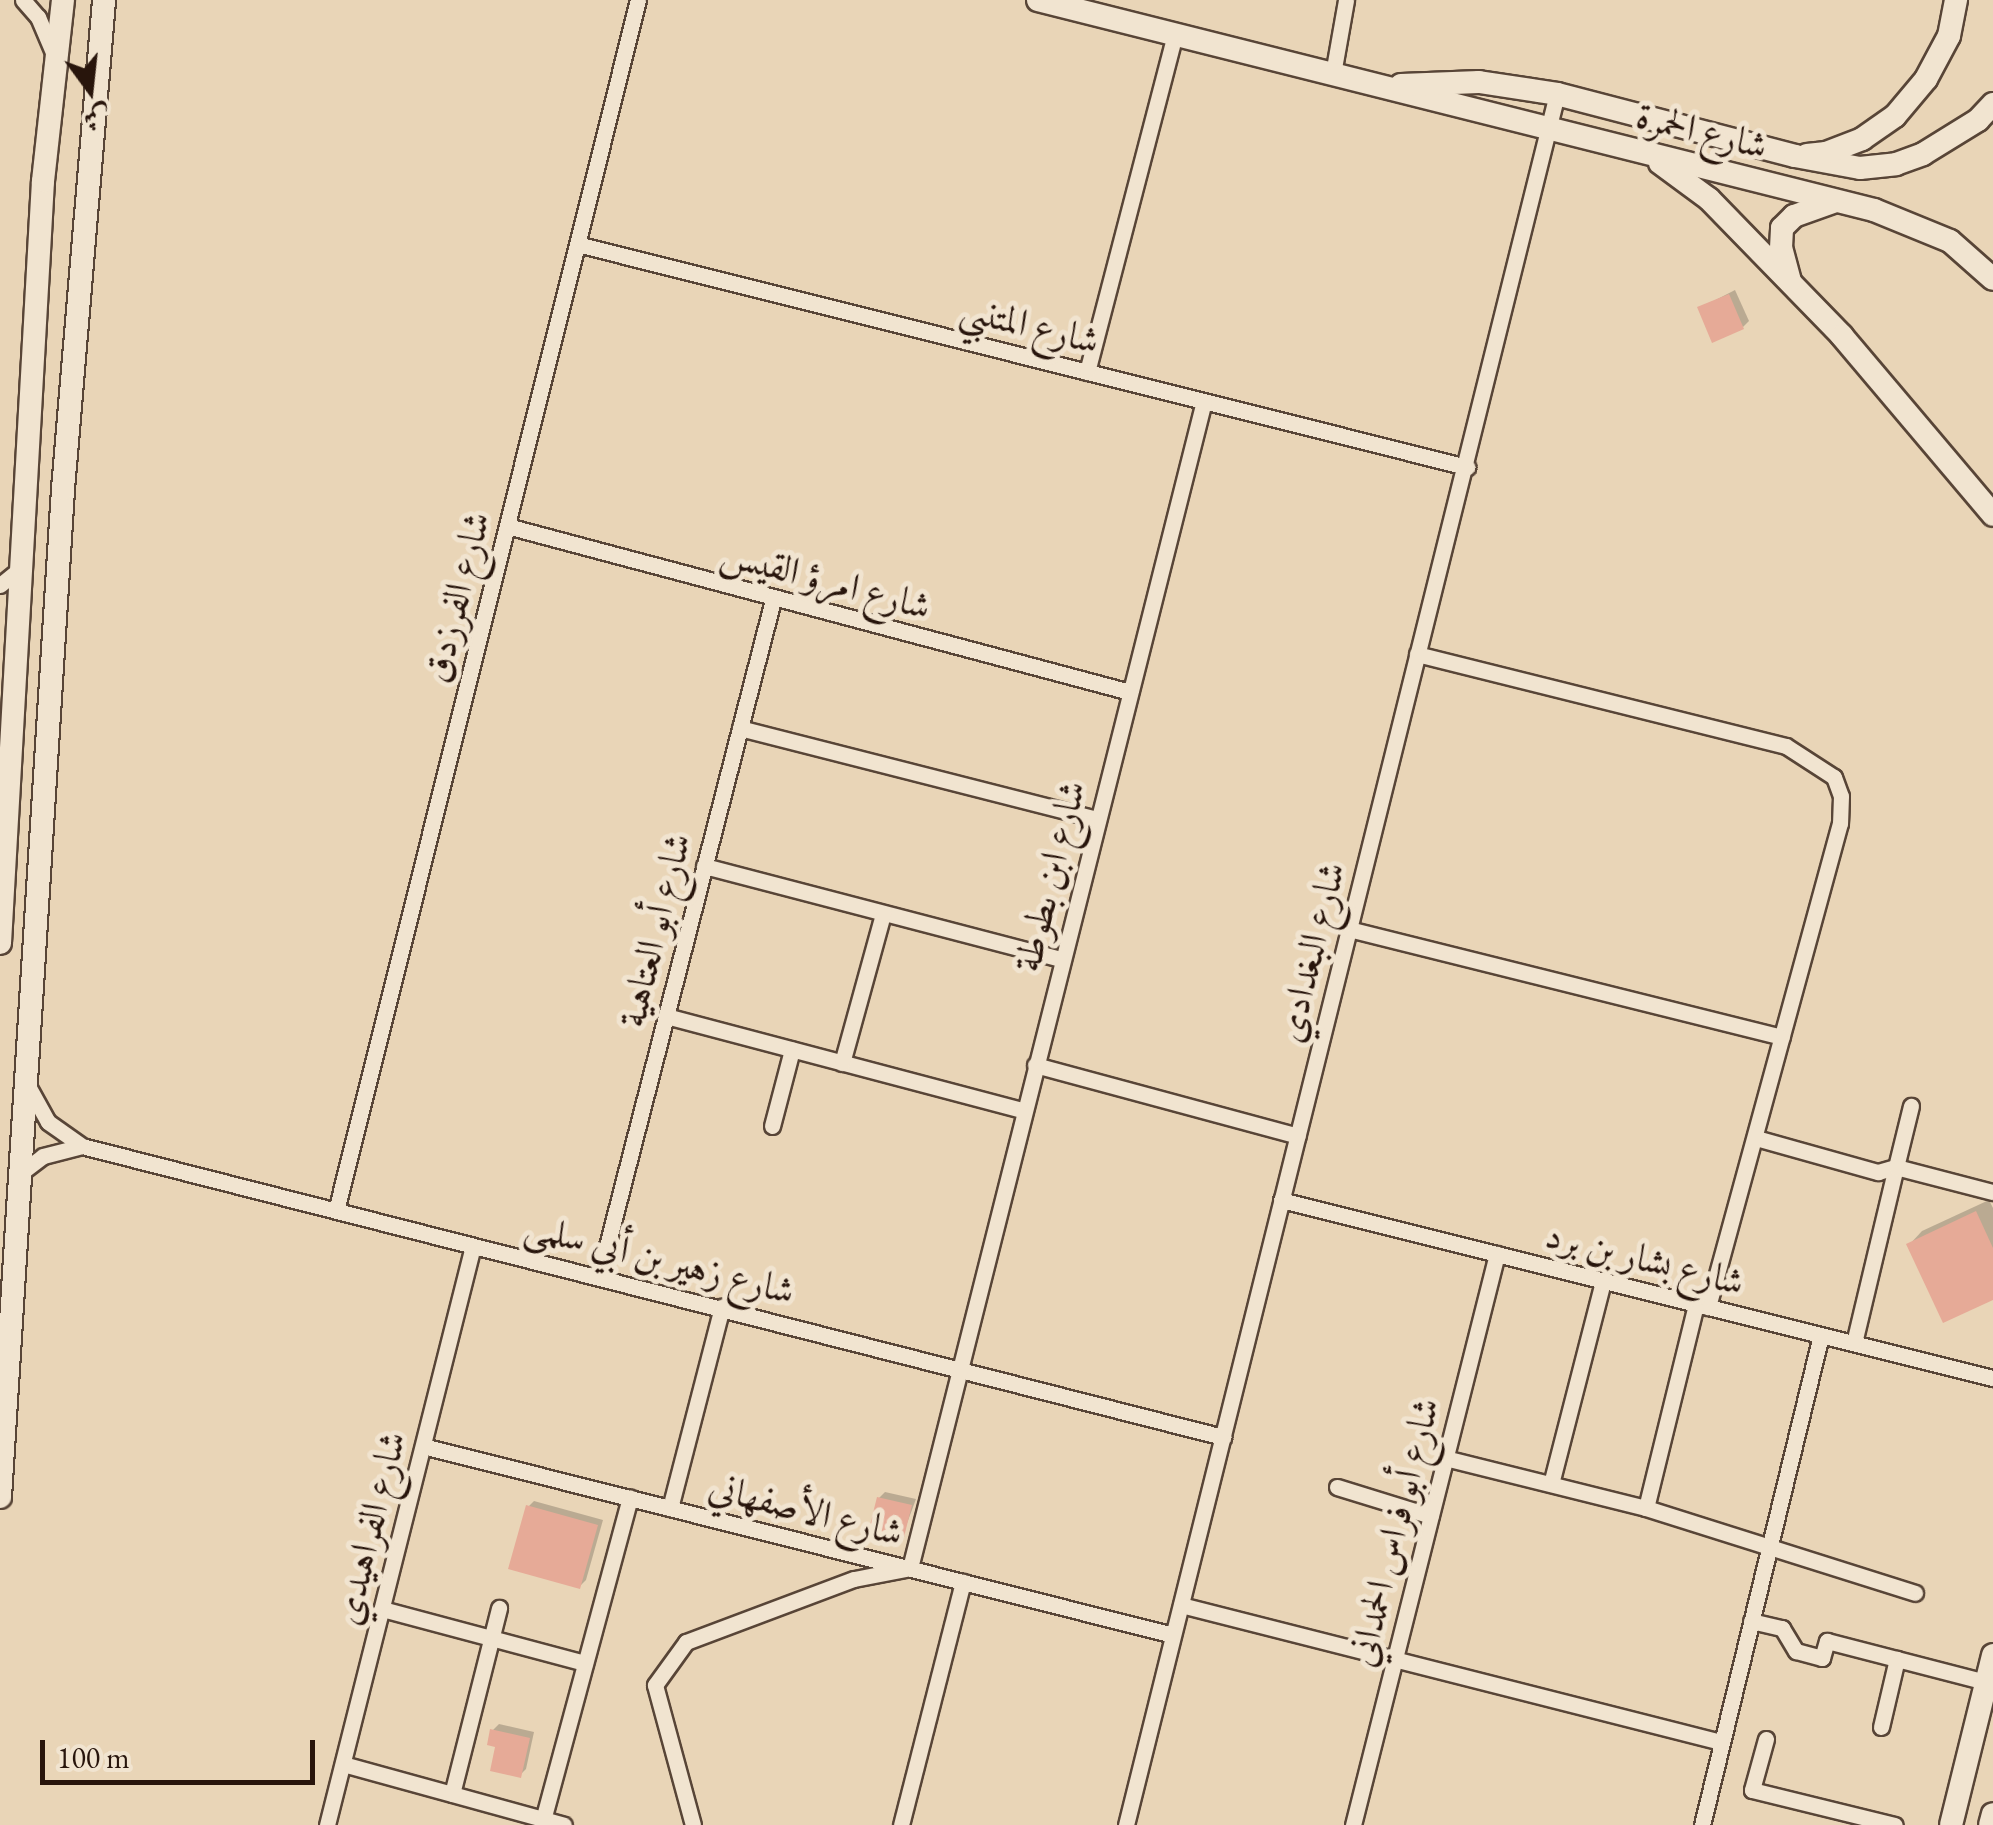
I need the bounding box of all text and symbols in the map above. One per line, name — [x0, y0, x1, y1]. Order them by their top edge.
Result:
north arrow — [40, 40, 140, 140]
street label: شارع الحمرة — [1632, 92, 1772, 168]
text: ش — [80, 98, 116, 140]
street label: شارع المتنبي — [956, 285, 1104, 363]
street label: شارع الفرزدق — [413, 507, 499, 687]
street label: شارع امرؤ القيس — [716, 529, 936, 629]
street label: شارع ابن بطوطة — [1003, 776, 1095, 976]
street label: شارع أبو العتاهية — [608, 828, 700, 1032]
street label: شارع البغدادي — [1266, 857, 1354, 1047]
street label: شارع زهير بن أبي سلمى — [520, 1202, 800, 1314]
street label: شارع بشار بن برد — [1541, 1211, 1749, 1305]
street label: شارع أبو فراس الحمداني — [1338, 1393, 1448, 1671]
street label: شارع الفراهيدي — [323, 1427, 415, 1629]
street label: شارع الأصفهاني — [704, 1463, 908, 1555]
scale bar — [45, 1720, 320, 1782]
text: 100 m — [57, 1738, 130, 1777]

